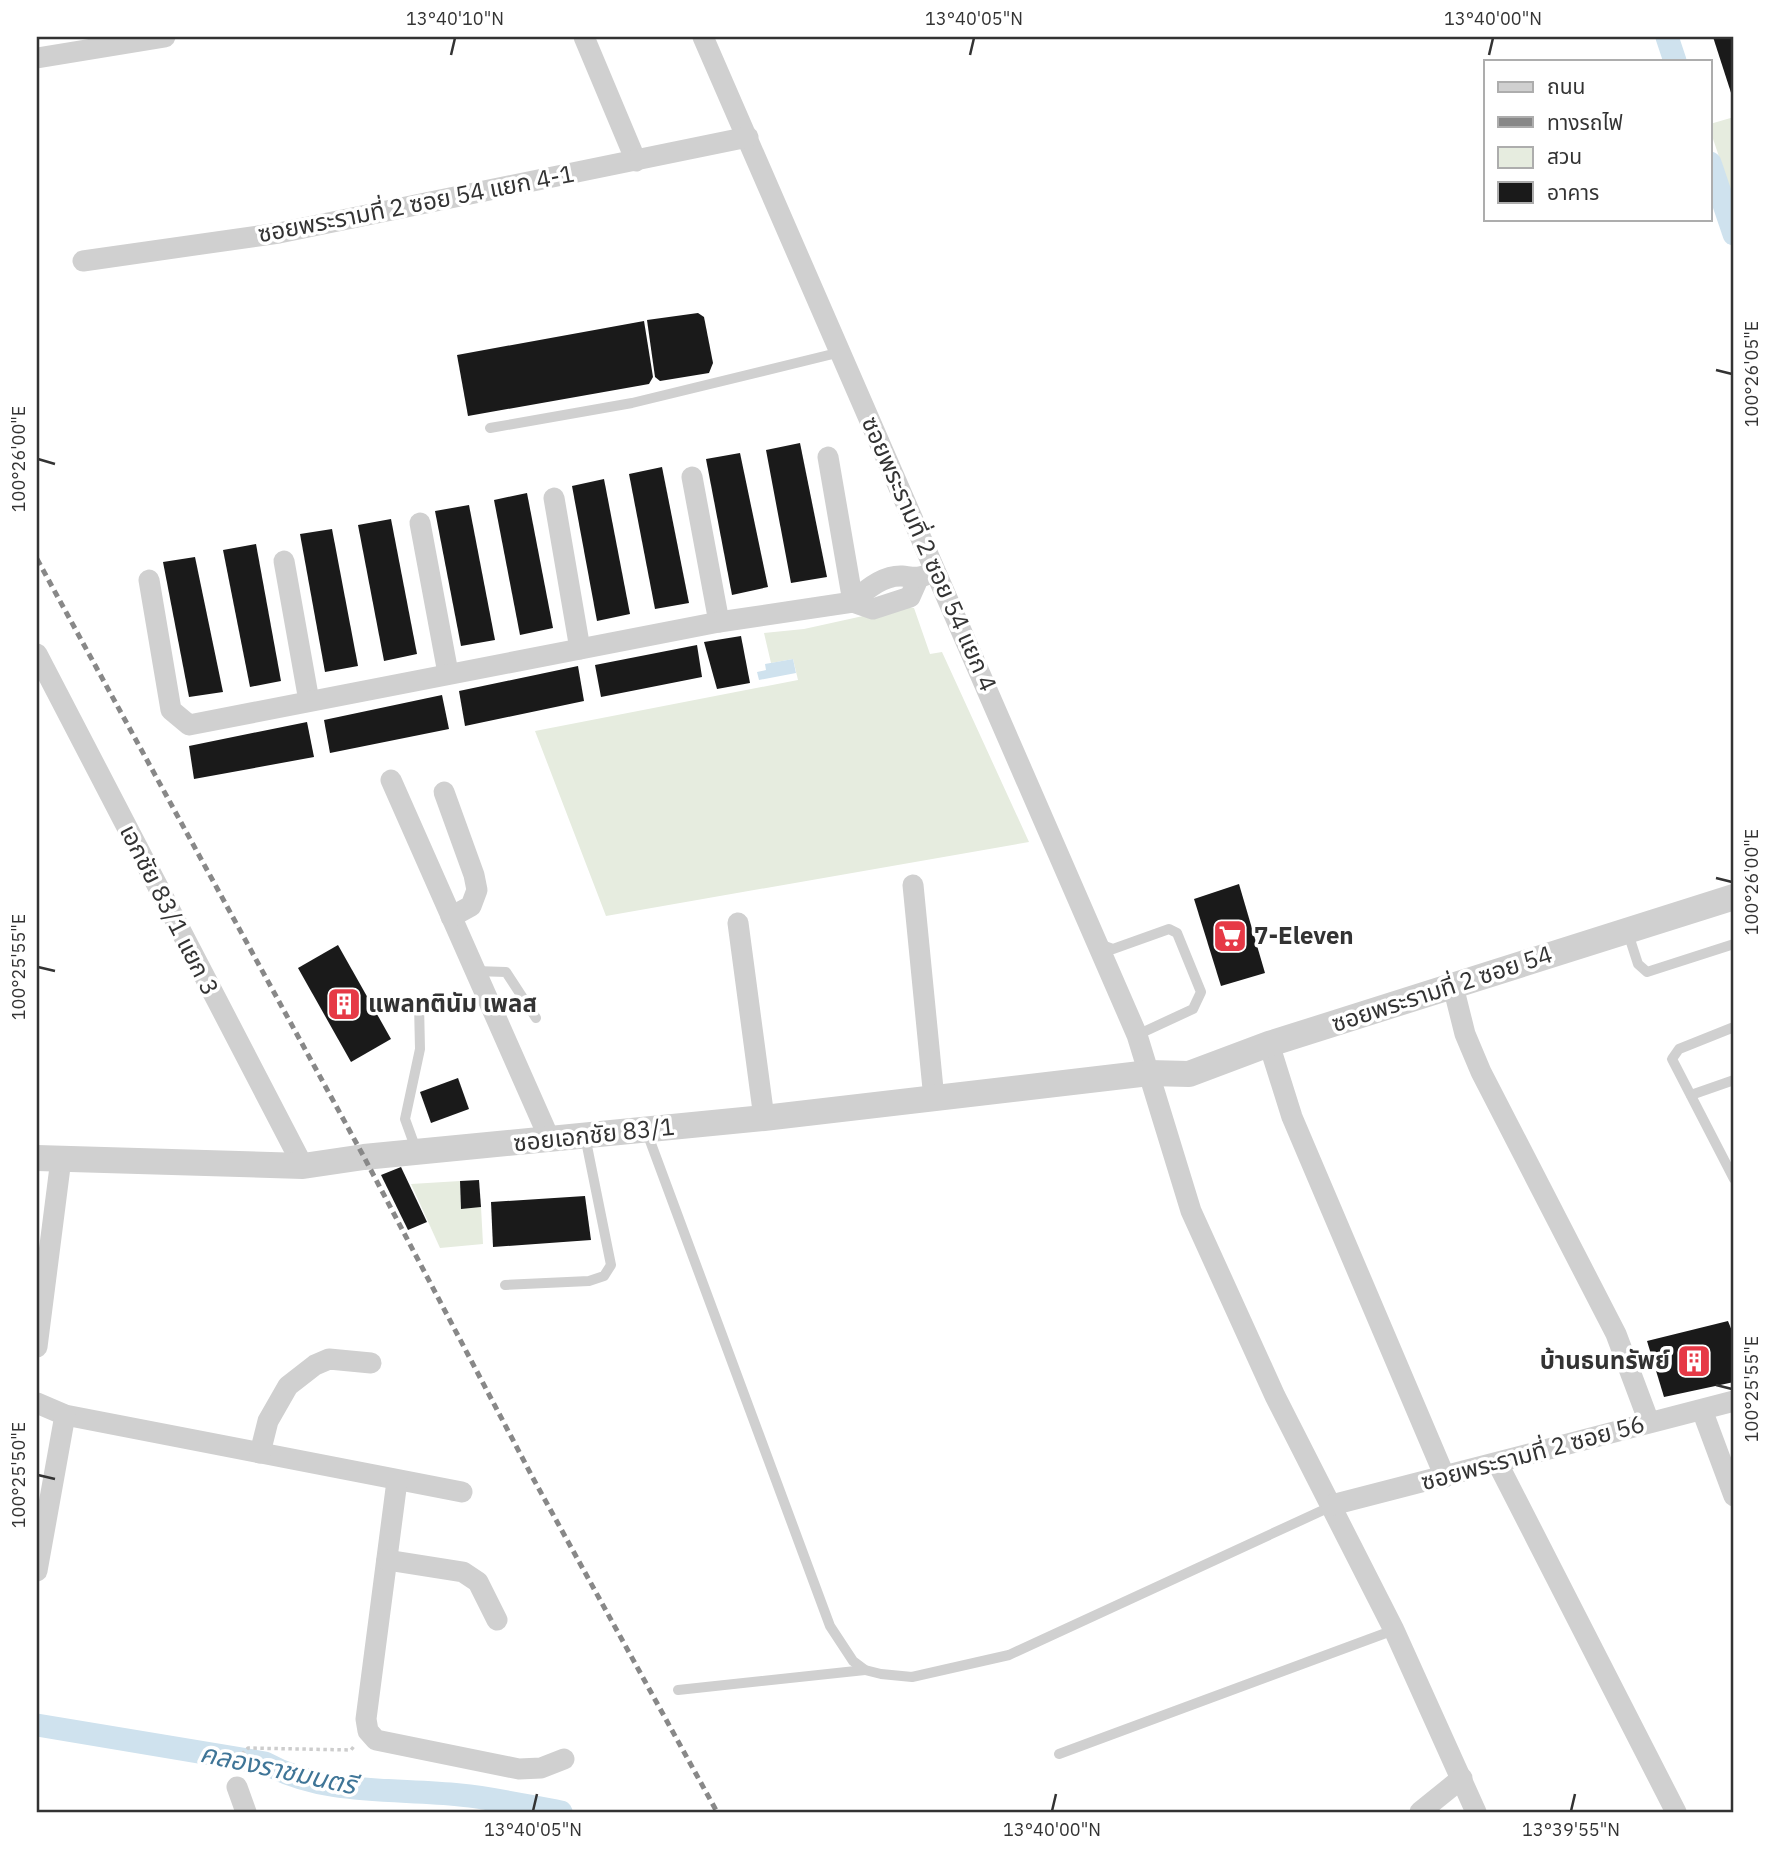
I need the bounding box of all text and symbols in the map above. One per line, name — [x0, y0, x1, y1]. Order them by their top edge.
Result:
text: 13°40'10"N — [406, 7, 504, 30]
text: 13°40'05"N — [925, 7, 1023, 30]
text: 13°40'00"N — [1444, 7, 1542, 30]
legend — [1484, 60, 1712, 220]
text: ถนน — [1547, 72, 1585, 100]
text: ทางรถไฟ — [1547, 108, 1623, 136]
text: สวน — [1547, 142, 1582, 170]
street label: ซอยพระรามที่ 2 ซอย 54 แยก 4-1 — [255, 157, 577, 249]
text: อาคาร — [1547, 178, 1599, 206]
text: 100°26'05"E — [1740, 321, 1763, 427]
text: 100°26'00"E — [7, 406, 30, 512]
street label: ซอยพระรามที่ 2 ซอย 54 แยก 4 — [855, 411, 1005, 696]
street label: เอกชัย 83/1 แยก 3 — [113, 819, 227, 1000]
text: 100°26'00"E — [1740, 829, 1763, 935]
text: 100°25'55"E — [7, 914, 30, 1020]
supermarket icon: 7-Eleven — [1211, 917, 1249, 955]
place label: 7-Eleven — [1254, 919, 1354, 951]
street label: ซอยพระรามที่ 2 ซอย 54 — [1327, 937, 1556, 1039]
building icon: แพลทตินัม เพลส — [325, 985, 363, 1023]
place label: แพลทตินัม เพลส — [368, 987, 537, 1019]
street label: ซอยเอกชัย 83/1 — [512, 1110, 676, 1158]
text: 100°25'55"E — [1740, 1336, 1763, 1442]
building icon: บ้านธนทรัพย์ — [1675, 1342, 1713, 1380]
place label: บ้านธนทรัพย์ — [1540, 1344, 1670, 1376]
street label: ซอยพระรามที่ 2 ซอย 56 — [1417, 1407, 1648, 1497]
text: 100°25'50"E — [7, 1422, 30, 1528]
water label: คลองราชมนตรี — [197, 1735, 363, 1802]
text: 13°40'05"N — [484, 1818, 582, 1841]
text: 13°40'00"N — [1003, 1818, 1101, 1841]
text: 13°39'55"N — [1522, 1818, 1620, 1841]

